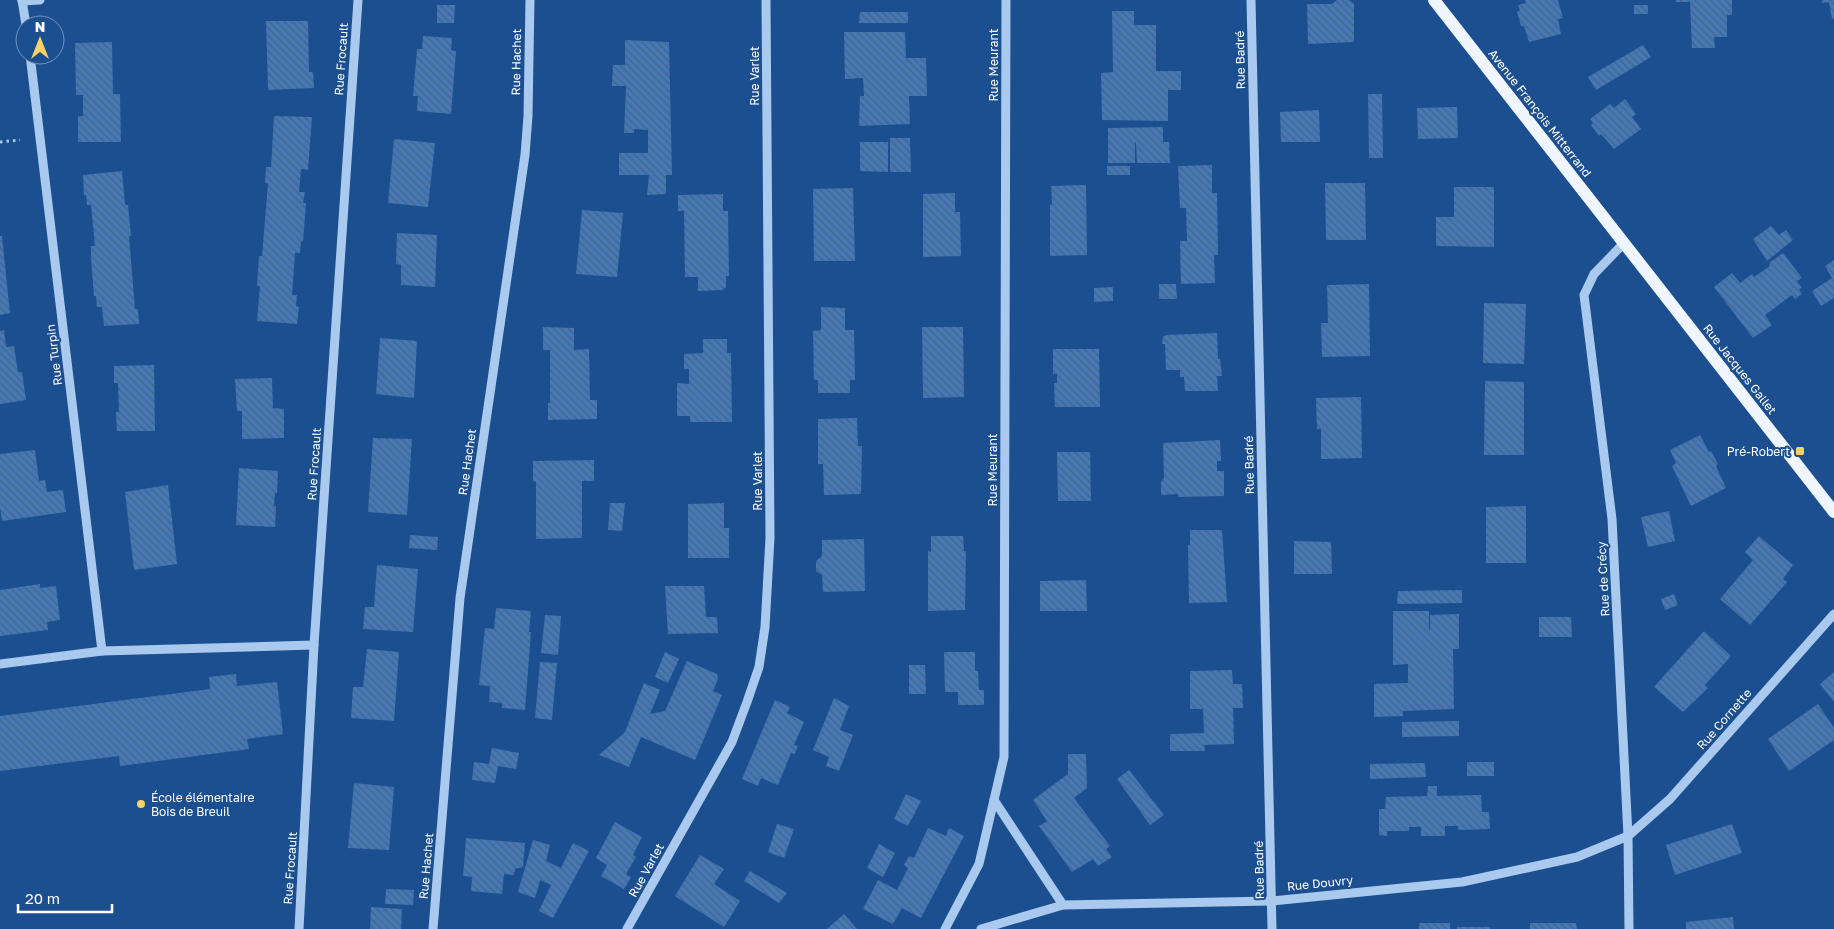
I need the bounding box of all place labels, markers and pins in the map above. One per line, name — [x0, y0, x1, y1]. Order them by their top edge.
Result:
place label: Pré-Robert — [1727, 444, 1790, 459]
marker: Pré-Robert — [1794, 445, 1806, 457]
place label: École élémentaire Bois de Breuil — [151, 790, 254, 819]
marker: École élémentaire Bois de Breuil — [135, 798, 147, 810]

